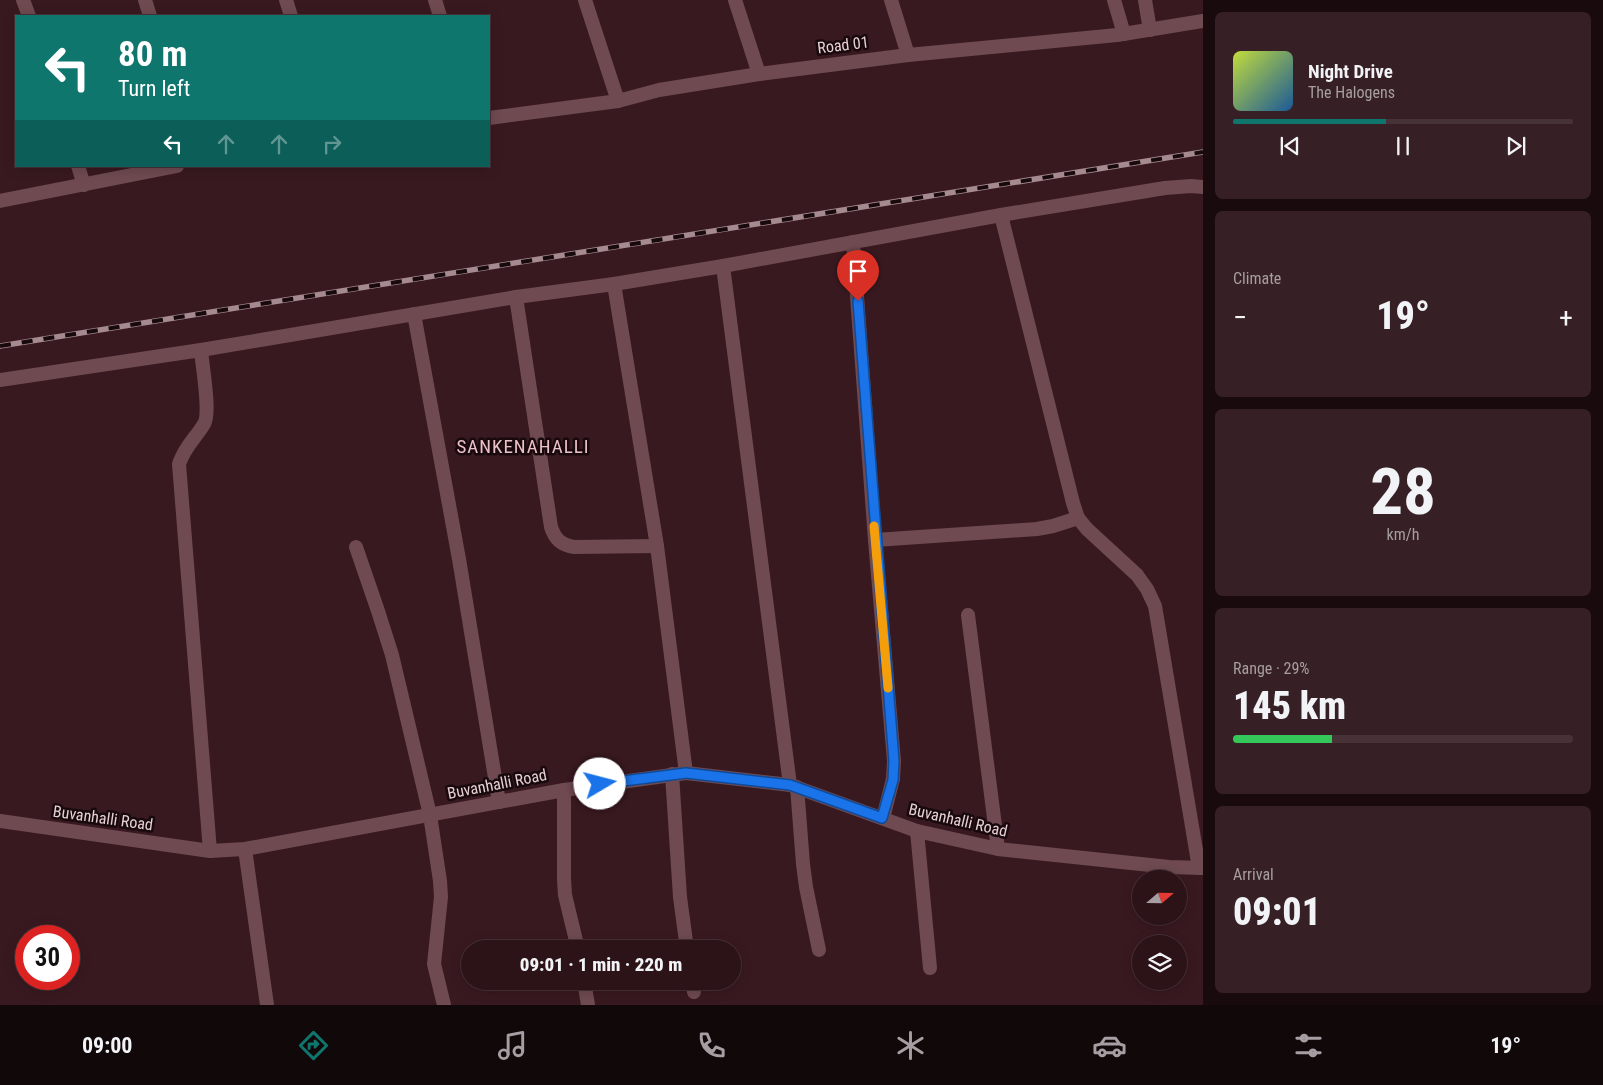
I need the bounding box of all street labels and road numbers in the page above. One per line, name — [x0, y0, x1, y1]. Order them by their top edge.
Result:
street label: Road 01 — [816, 32, 870, 58]
street label: Buvanhalli Road — [446, 765, 548, 803]
street label: Buvanhalli Road — [907, 799, 1009, 841]
street label: Buvanhalli Road — [52, 802, 154, 834]

